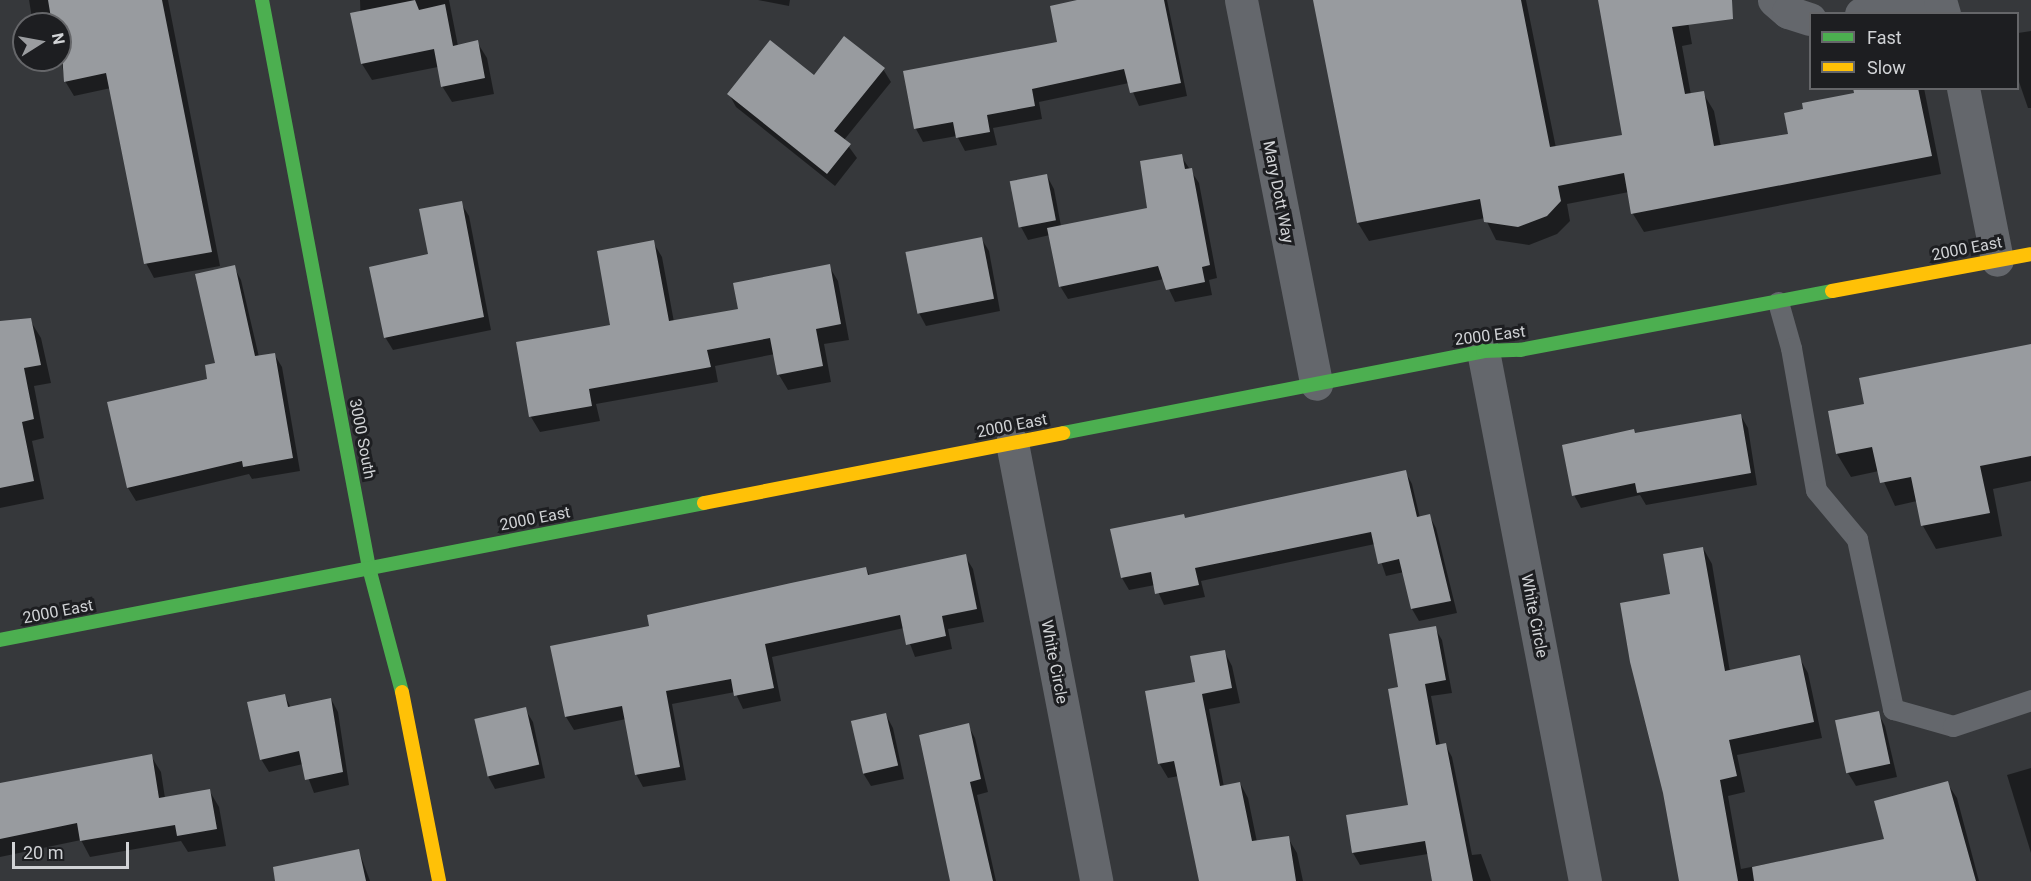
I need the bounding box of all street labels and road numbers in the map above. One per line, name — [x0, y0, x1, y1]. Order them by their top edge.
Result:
street label: Mary Dott Way — [1259, 139, 1297, 245]
street label: 2000 East — [1930, 233, 2004, 265]
street label: 2000 East — [1453, 322, 1527, 350]
street label: 3000 South — [345, 397, 379, 481]
street label: 2000 East — [975, 410, 1049, 442]
street label: 2000 East — [498, 503, 572, 535]
street label: White Circle — [1516, 572, 1552, 660]
street label: 2000 East — [21, 596, 95, 628]
street label: White Circle — [1036, 618, 1072, 706]

